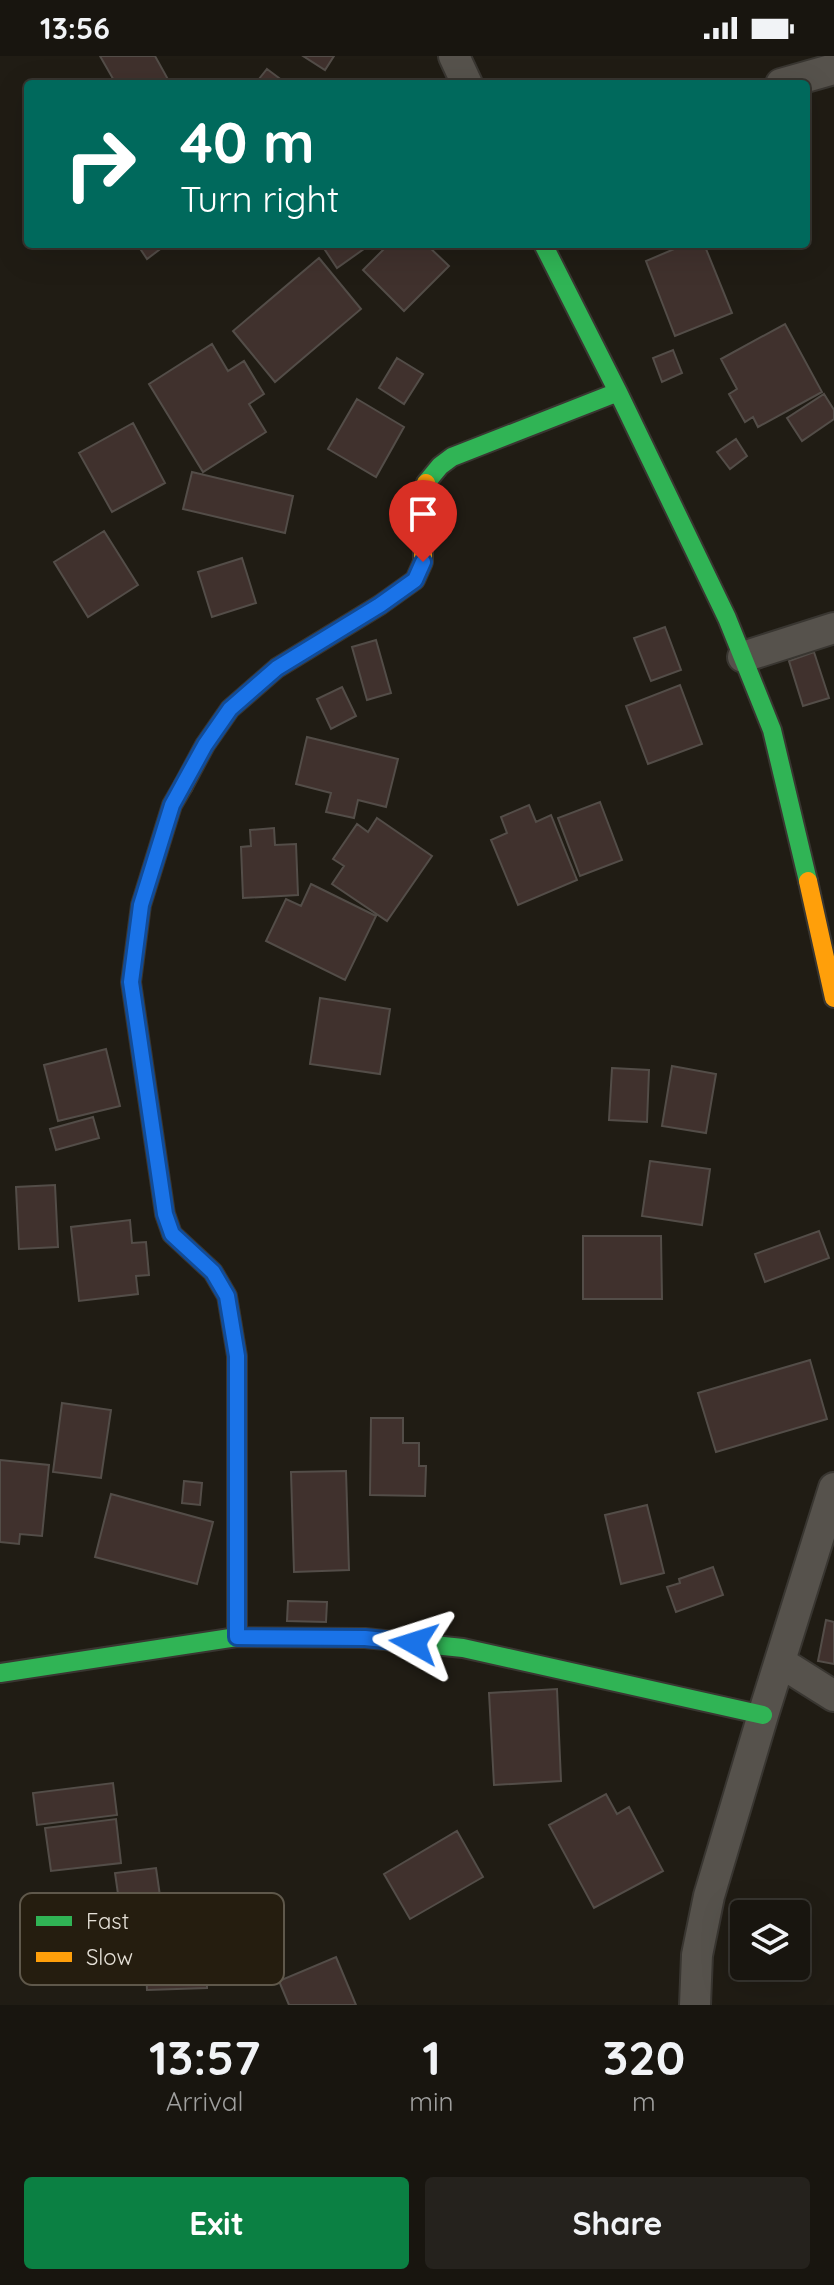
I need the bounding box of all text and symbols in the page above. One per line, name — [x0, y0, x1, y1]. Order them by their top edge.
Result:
text: 13:56 — [40, 9, 110, 47]
text: 40 m — [180, 107, 315, 177]
icon: right — [48, 112, 152, 216]
text: Turn right — [180, 176, 339, 221]
pin — [389, 480, 457, 562]
icon: arrive — [401, 492, 445, 536]
position arrow — [372, 1601, 456, 1685]
legend — [20, 1893, 284, 1985]
map controls — [730, 1900, 810, 1980]
button: layers — [730, 1900, 810, 1980]
text: Fast — [86, 1907, 129, 1935]
text: Slow — [86, 1943, 133, 1971]
text: 13:57 — [149, 2027, 260, 2087]
text: 1 — [422, 2027, 441, 2087]
text: 320 — [603, 2027, 685, 2087]
text: Arrival — [166, 2085, 244, 2118]
text: min — [409, 2085, 454, 2118]
text: m — [632, 2085, 656, 2118]
button: Exit — [24, 2177, 409, 2269]
button: Share — [425, 2177, 810, 2269]

